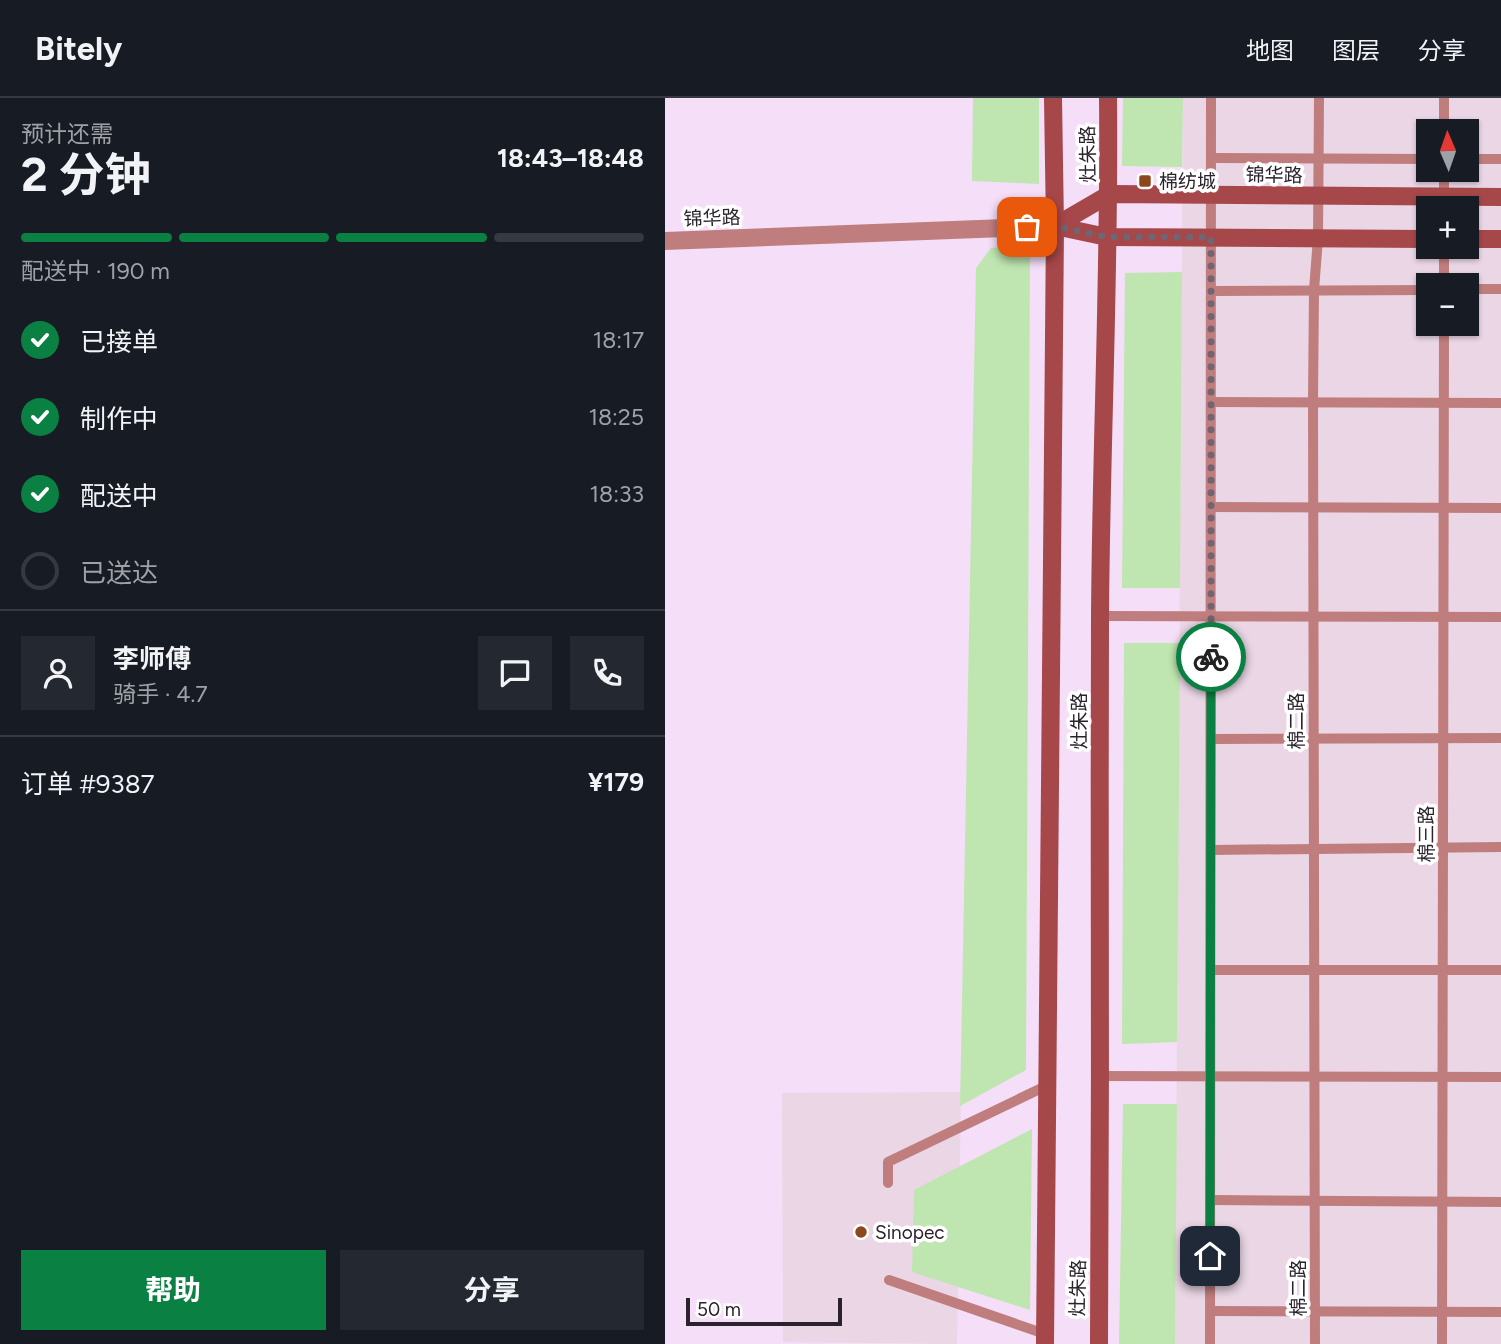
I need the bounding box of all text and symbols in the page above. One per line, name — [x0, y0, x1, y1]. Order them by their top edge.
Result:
text: Bitely — [35, 29, 122, 68]
text: 地图 — [1246, 36, 1294, 65]
text: 图层 — [1332, 36, 1380, 65]
text: 分享 — [1418, 36, 1466, 65]
north arrow — [1416, 119, 1479, 182]
map controls — [1416, 119, 1479, 336]
text: 预计还需 — [21, 120, 113, 148]
street label: 灶朱路 — [1076, 125, 1100, 183]
text: 18:43–18:48 — [497, 142, 644, 174]
text: 2 分钟 — [21, 147, 151, 203]
street label: 锦华路 — [1245, 163, 1303, 187]
place label: 棉纺城 — [1159, 170, 1216, 193]
marker: 棉纺城 — [1137, 173, 1153, 189]
button: + — [1416, 196, 1479, 259]
pin — [997, 197, 1057, 257]
street label: 锦华路 — [683, 206, 741, 230]
icon: bag — [1008, 208, 1046, 246]
text: 配送中 · 190 m — [21, 257, 170, 285]
button: − — [1416, 273, 1479, 336]
icon: check — [21, 321, 59, 359]
text: 已接单 — [80, 326, 158, 358]
text: 18:17 — [593, 326, 644, 354]
icon: check — [21, 398, 59, 436]
text: 制作中 — [80, 403, 158, 435]
text: 18:25 — [588, 403, 644, 431]
icon: check — [21, 475, 59, 513]
text: 配送中 — [80, 480, 158, 512]
text: 18:33 — [590, 480, 644, 508]
text: 已送达 — [80, 557, 158, 589]
courier — [1176, 622, 1246, 692]
button: person — [21, 636, 95, 710]
button: chat — [478, 636, 552, 710]
button: phone — [570, 636, 644, 710]
icon: bike — [1192, 638, 1230, 676]
text: 李师傅 — [113, 643, 191, 675]
text: 骑手 · 4.7 — [113, 680, 208, 708]
street label: 灶朱路 — [1068, 692, 1091, 750]
street label: 棉二路 — [1285, 692, 1308, 750]
text: ¥179 — [588, 766, 644, 798]
text: 订单 #9387 — [21, 768, 155, 800]
street label: 棉三路 — [1415, 805, 1438, 863]
place label: Sinopec — [875, 1221, 945, 1244]
marker: Sinopec — [853, 1224, 869, 1240]
pin — [1180, 1226, 1240, 1286]
icon: home — [1191, 1237, 1229, 1275]
button: 帮助 — [21, 1250, 326, 1330]
button: 分享 — [340, 1250, 644, 1330]
street label: 灶朱路 — [1066, 1259, 1090, 1317]
street label: 棉二路 — [1287, 1259, 1310, 1317]
scale bar — [686, 1295, 842, 1327]
text: 50 m — [697, 1298, 741, 1321]

